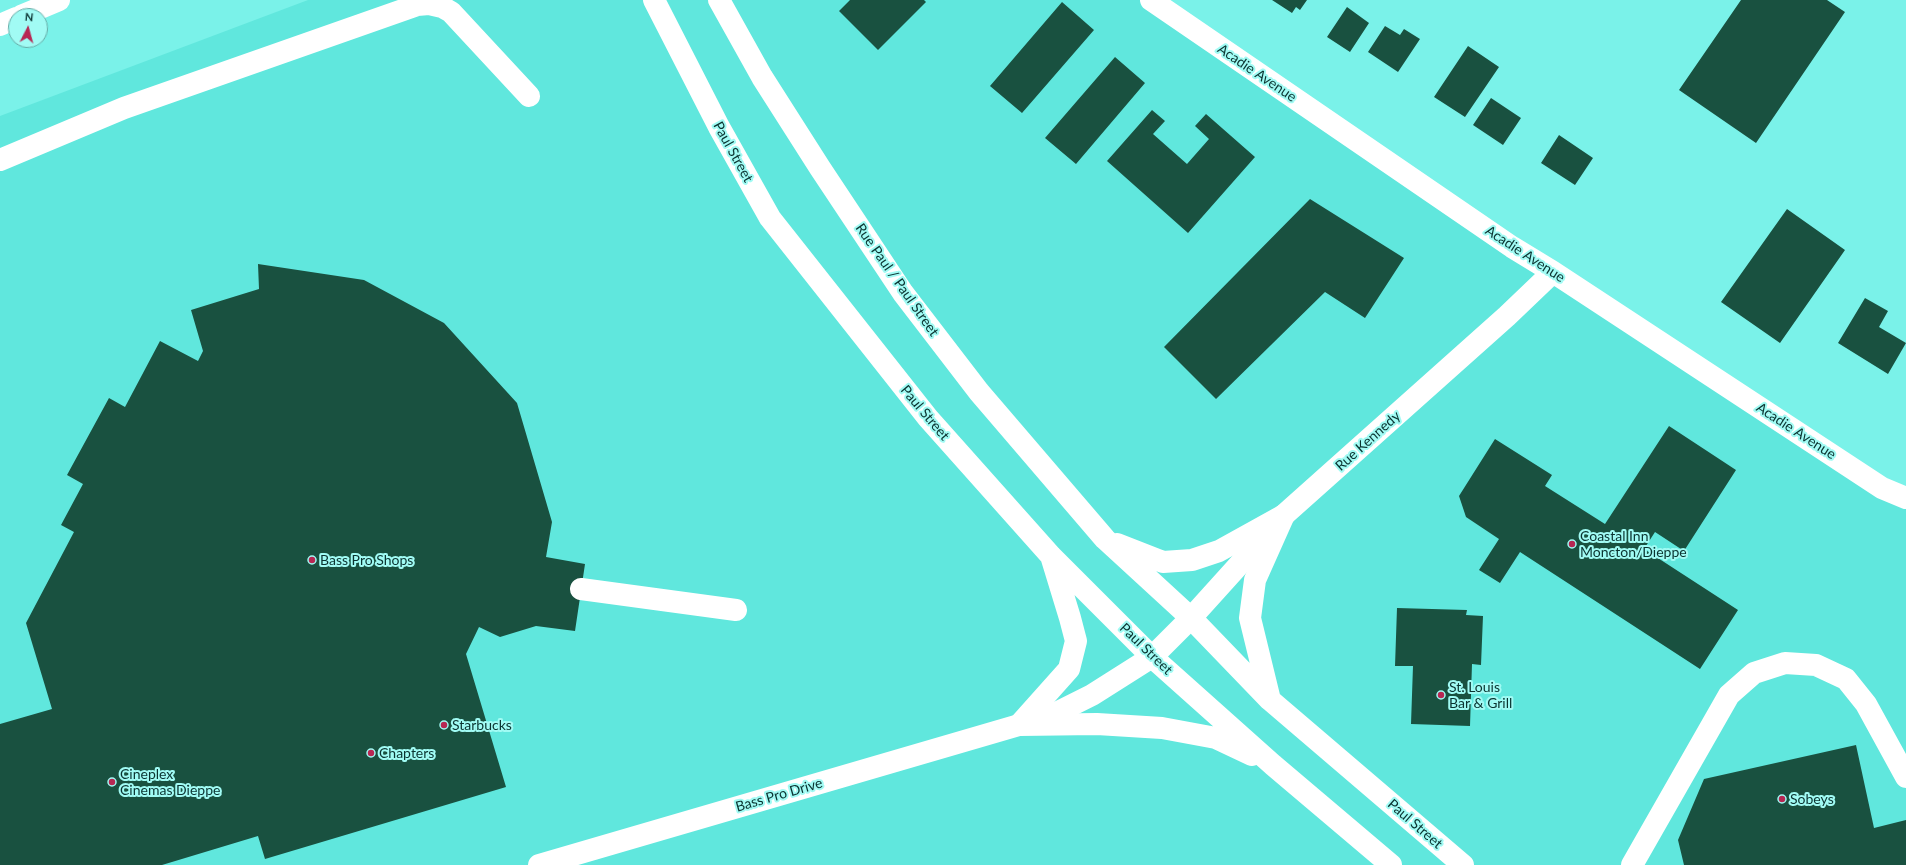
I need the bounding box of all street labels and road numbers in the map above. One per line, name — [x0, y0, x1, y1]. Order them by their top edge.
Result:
street label: Acadie Avenue — [1214, 40, 1300, 106]
street label: Paul Street — [709, 119, 757, 185]
street label: Rue Paul / Paul Street — [852, 220, 942, 340]
street label: Acadie Avenue — [1482, 222, 1568, 286]
street label: Paul Street — [897, 382, 953, 444]
street label: Acadie Avenue — [1753, 399, 1839, 463]
street label: Rue Kennedy — [1332, 407, 1404, 475]
street label: Paul Street — [1116, 620, 1176, 678]
street label: Bass Pro Drive — [734, 775, 824, 815]
street label: Paul Street — [1384, 796, 1446, 852]

